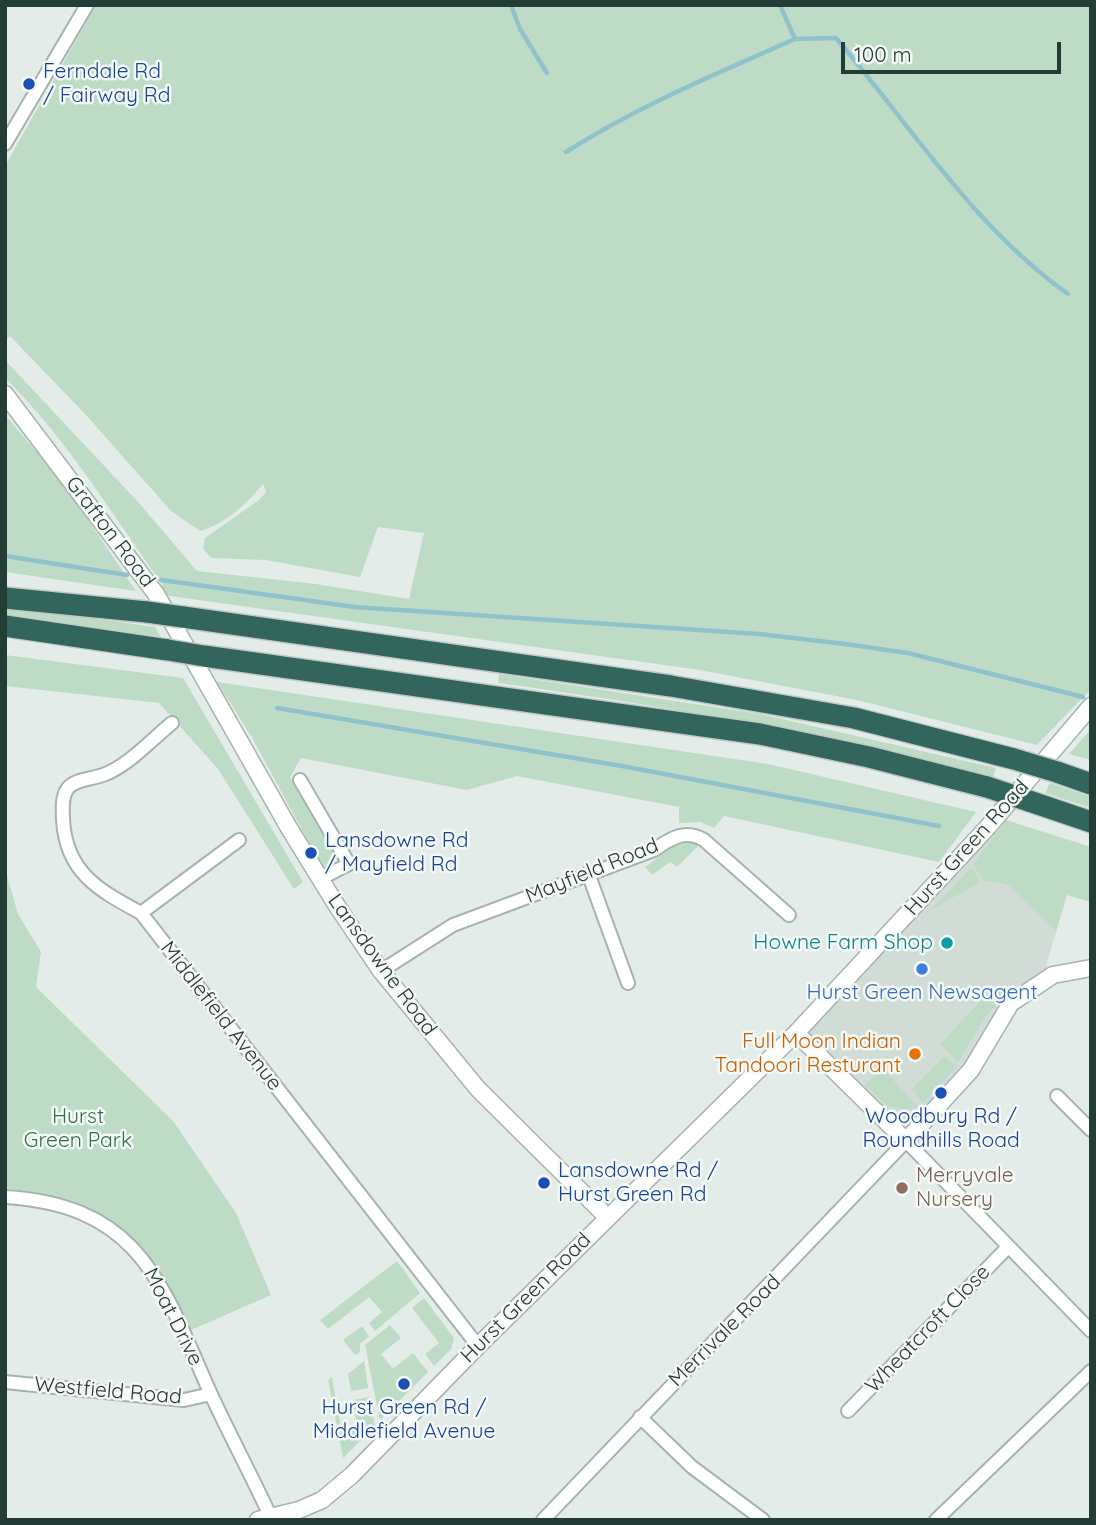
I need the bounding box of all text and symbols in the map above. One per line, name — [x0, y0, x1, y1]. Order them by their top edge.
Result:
scale bar — [844, 28, 1064, 72]
text: 100 m — [854, 41, 912, 67]
place label: Ferndale Rd / Fairway Rd — [43, 59, 170, 109]
marker: Ferndale Rd / Fairway Rd — [21, 76, 37, 92]
street label: Grafton Road — [60, 472, 160, 592]
street label: Hurst Green Road — [899, 775, 1035, 921]
place label: Lansdowne Rd / Mayfield Rd — [325, 828, 469, 878]
street label: Mayfield Road — [522, 833, 662, 909]
marker: Lansdowne Rd / Mayfield Rd — [303, 845, 319, 861]
street label: Lansdowne Road — [322, 889, 442, 1041]
place label: Howne Farm Shop — [753, 930, 933, 956]
marker: Howne Farm Shop — [939, 935, 955, 951]
street label: Middlefield Avenue — [155, 936, 287, 1096]
marker: Hurst Green Newsagent — [914, 961, 930, 977]
place label: Hurst Green Newsagent — [806, 980, 1038, 1006]
place label: Full Moon Indian Tandoori Resturant — [715, 1029, 901, 1079]
marker: Full Moon Indian Tandoori Resturant — [907, 1046, 923, 1062]
marker: Woodbury Rd / Roundhills Road — [933, 1085, 949, 1101]
park label: Hurst Green Park — [24, 1104, 132, 1154]
place label: Woodbury Rd / Roundhills Road — [862, 1104, 1020, 1154]
place label: Lansdowne Rd / Hurst Green Rd — [558, 1158, 718, 1208]
place label: Merryvale Nursery — [916, 1163, 1014, 1213]
marker: Lansdowne Rd / Hurst Green Rd — [536, 1175, 552, 1191]
marker: Merryvale Nursery — [894, 1180, 910, 1196]
street label: Hurst Green Road — [456, 1228, 596, 1368]
street label: Wheatcroft Close — [860, 1260, 996, 1398]
street label: Moat Drive — [138, 1264, 208, 1370]
street label: Merrivale Road — [664, 1270, 786, 1392]
street label: Westfield Road — [33, 1372, 183, 1410]
marker: Hurst Green Rd / Middlefield Avenue — [396, 1376, 412, 1392]
place label: Hurst Green Rd / Middlefield Avenue — [313, 1395, 495, 1445]

